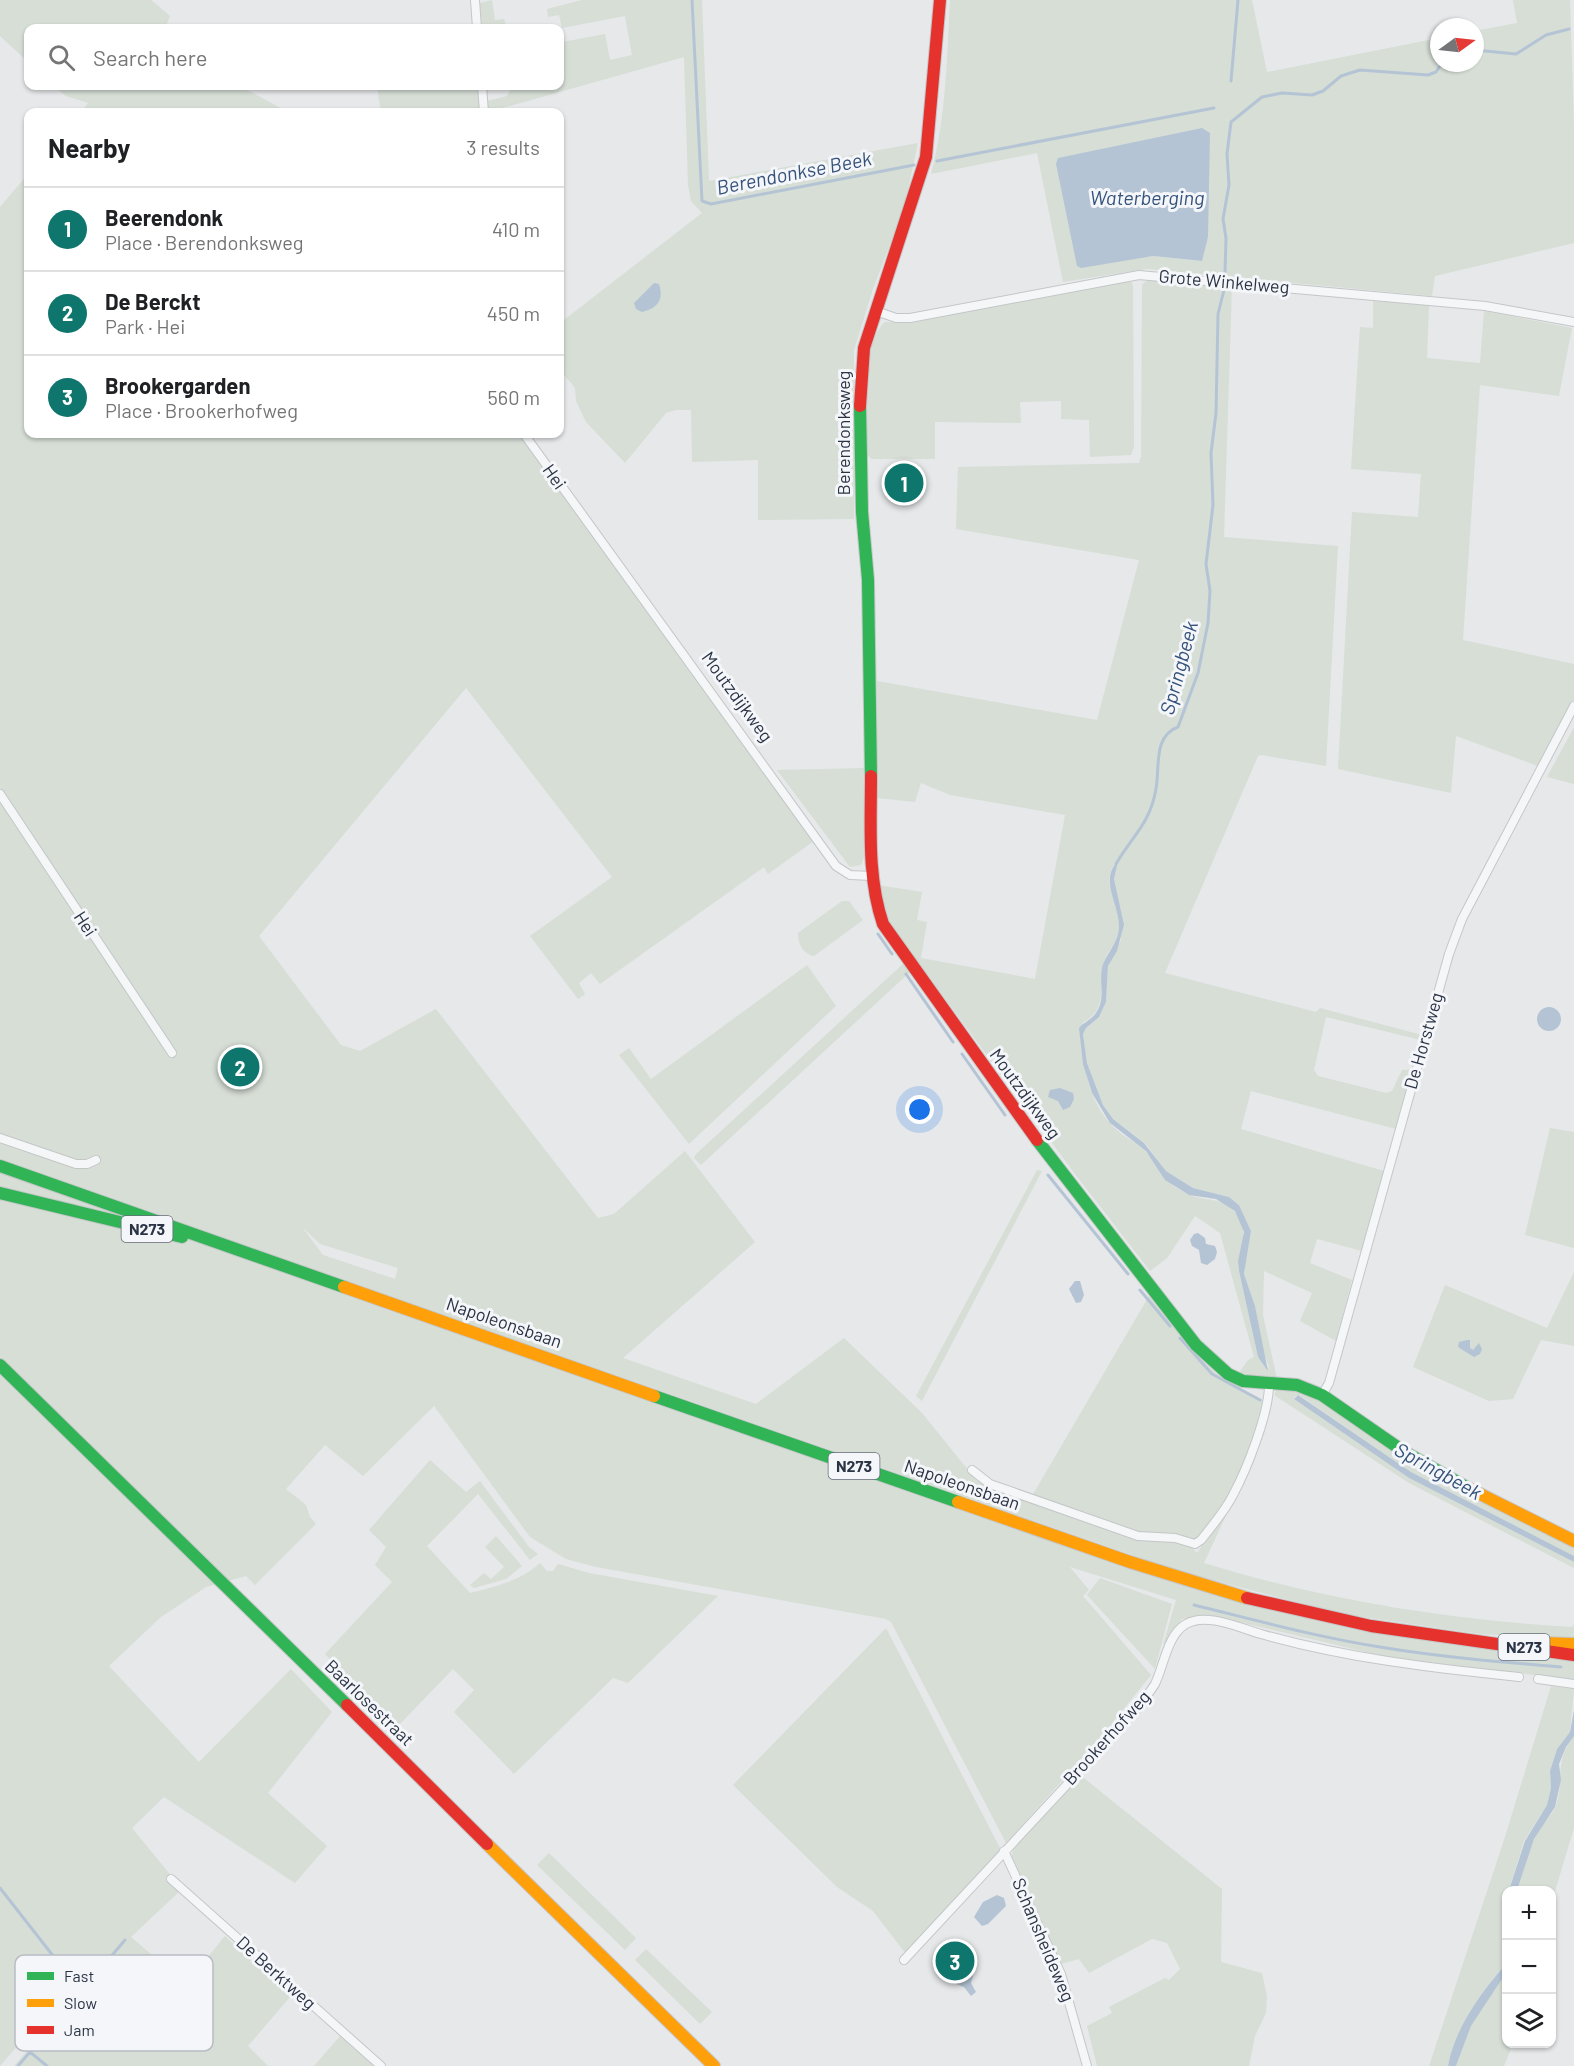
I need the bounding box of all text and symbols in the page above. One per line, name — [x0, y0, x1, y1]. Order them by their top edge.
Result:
north arrow — [1430, 18, 1484, 72]
search box — [24, 24, 564, 90]
icon: search — [45, 41, 78, 74]
text: Search here — [93, 44, 207, 70]
text: Nearby — [48, 132, 130, 163]
text: 3 results — [466, 135, 540, 159]
water label: Berendonkse Beek — [714, 145, 874, 199]
water label: Waterberging — [1090, 185, 1204, 209]
text: Beerendonk — [105, 204, 223, 230]
text: 1 — [64, 217, 71, 241]
text: 410 m — [492, 217, 540, 241]
text: Place · Berendonksweg — [105, 230, 304, 254]
street label: Grote Winkelweg — [1158, 264, 1290, 298]
text: De Berckt — [105, 288, 201, 314]
text: 2 — [62, 301, 73, 325]
text: 450 m — [487, 301, 540, 325]
text: Park · Hei — [105, 314, 185, 338]
street label: Berendonksweg — [832, 371, 854, 495]
text: Brookergarden — [105, 372, 250, 398]
text: 3 — [62, 385, 73, 409]
text: 560 m — [488, 385, 540, 409]
text: Place · Brookerhofweg — [105, 398, 298, 422]
street label: Hei — [538, 459, 571, 493]
pin: 1 — [884, 460, 924, 506]
water label: Springbeek — [1154, 618, 1202, 717]
street label: Moutzdijkweg — [698, 647, 778, 746]
street label: Hei — [70, 907, 102, 940]
street label: De Horstweg — [1399, 990, 1447, 1092]
pin: 2 — [220, 1044, 260, 1090]
street label: Moutzdijkweg — [986, 1044, 1066, 1143]
your location — [905, 1095, 934, 1124]
road number: N273 — [122, 1216, 172, 1242]
street label: Napoleonsbaan — [444, 1292, 565, 1352]
water label: Springbeek — [1391, 1436, 1486, 1504]
road number: N273 — [828, 1453, 880, 1479]
street label: Napoleonsbaan — [902, 1454, 1023, 1514]
road number: N273 — [1498, 1634, 1550, 1660]
street label: Baarlosestraat — [321, 1655, 419, 1750]
street label: Brookerhofweg — [1058, 1685, 1155, 1789]
street label: Schansheideweg — [1008, 1875, 1080, 2005]
map controls — [1502, 1886, 1556, 2048]
button: + — [1502, 1886, 1556, 1940]
street label: De Berktweg — [232, 1931, 321, 2014]
pin: 3 — [936, 1938, 974, 1984]
button: − — [1502, 1940, 1556, 1994]
legend — [15, 1955, 213, 2051]
text: Fast — [64, 1966, 94, 1985]
text: Slow — [64, 1993, 97, 2012]
button: layers — [1502, 1994, 1556, 2048]
text: Jam — [64, 2020, 95, 2039]

